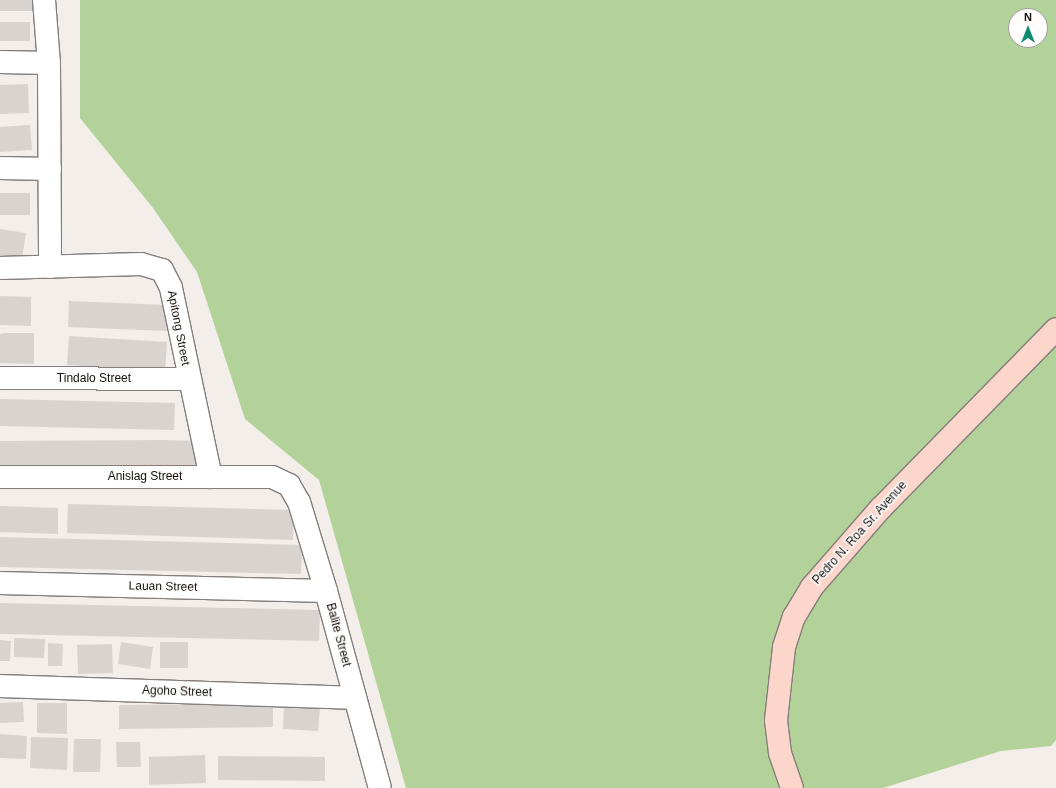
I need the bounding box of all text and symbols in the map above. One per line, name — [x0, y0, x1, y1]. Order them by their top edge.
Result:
north arrow — [1008, 8, 1048, 48]
text: N — [1024, 11, 1032, 23]
street label: Apitong Street — [164, 289, 192, 367]
street label: Tindalo Street — [57, 372, 131, 386]
street label: Anislag Street — [108, 470, 182, 484]
street label: Pedro N. Roa Sr. Avenue — [810, 478, 910, 588]
street label: Lauan Street — [129, 579, 197, 595]
street label: Balite Street — [323, 602, 353, 668]
street label: Agoho Street — [142, 684, 212, 700]

